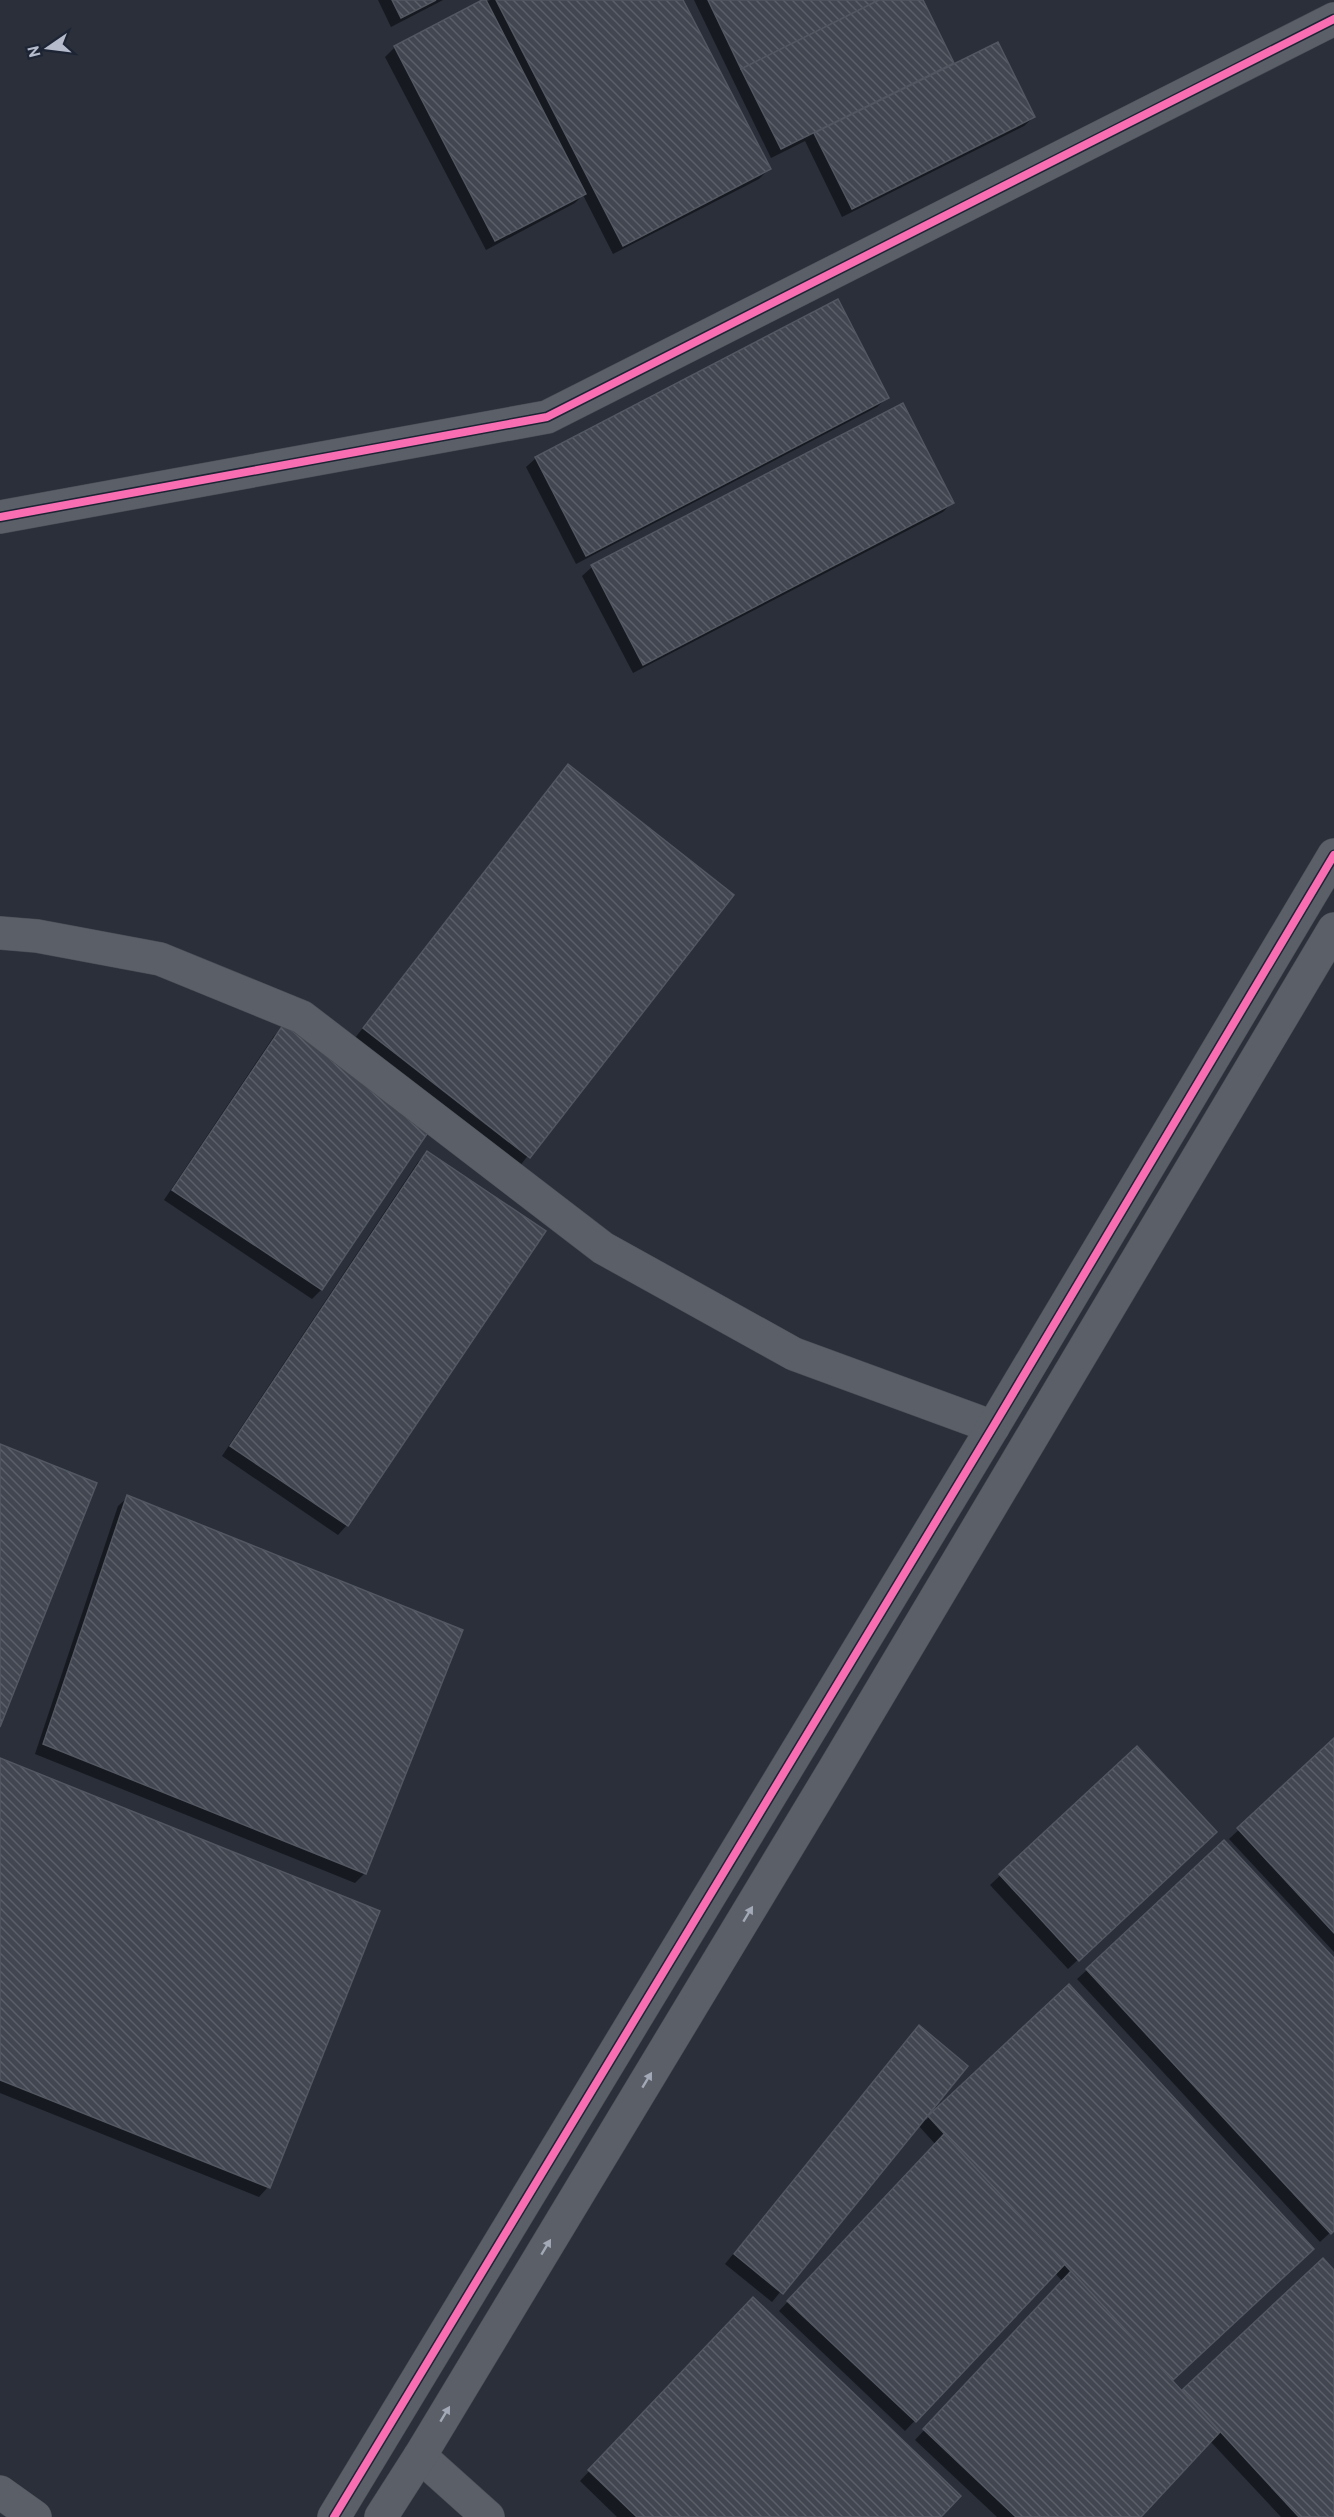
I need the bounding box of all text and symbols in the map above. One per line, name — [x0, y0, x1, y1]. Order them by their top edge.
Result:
north arrow — [18, 18, 78, 78]
text: N — [24, 43, 46, 59]
one-way arrow — [742, 1906, 753, 1922]
one-way arrow — [642, 2071, 652, 2088]
one-way arrow — [541, 2239, 552, 2255]
one-way arrow — [440, 2406, 451, 2422]

